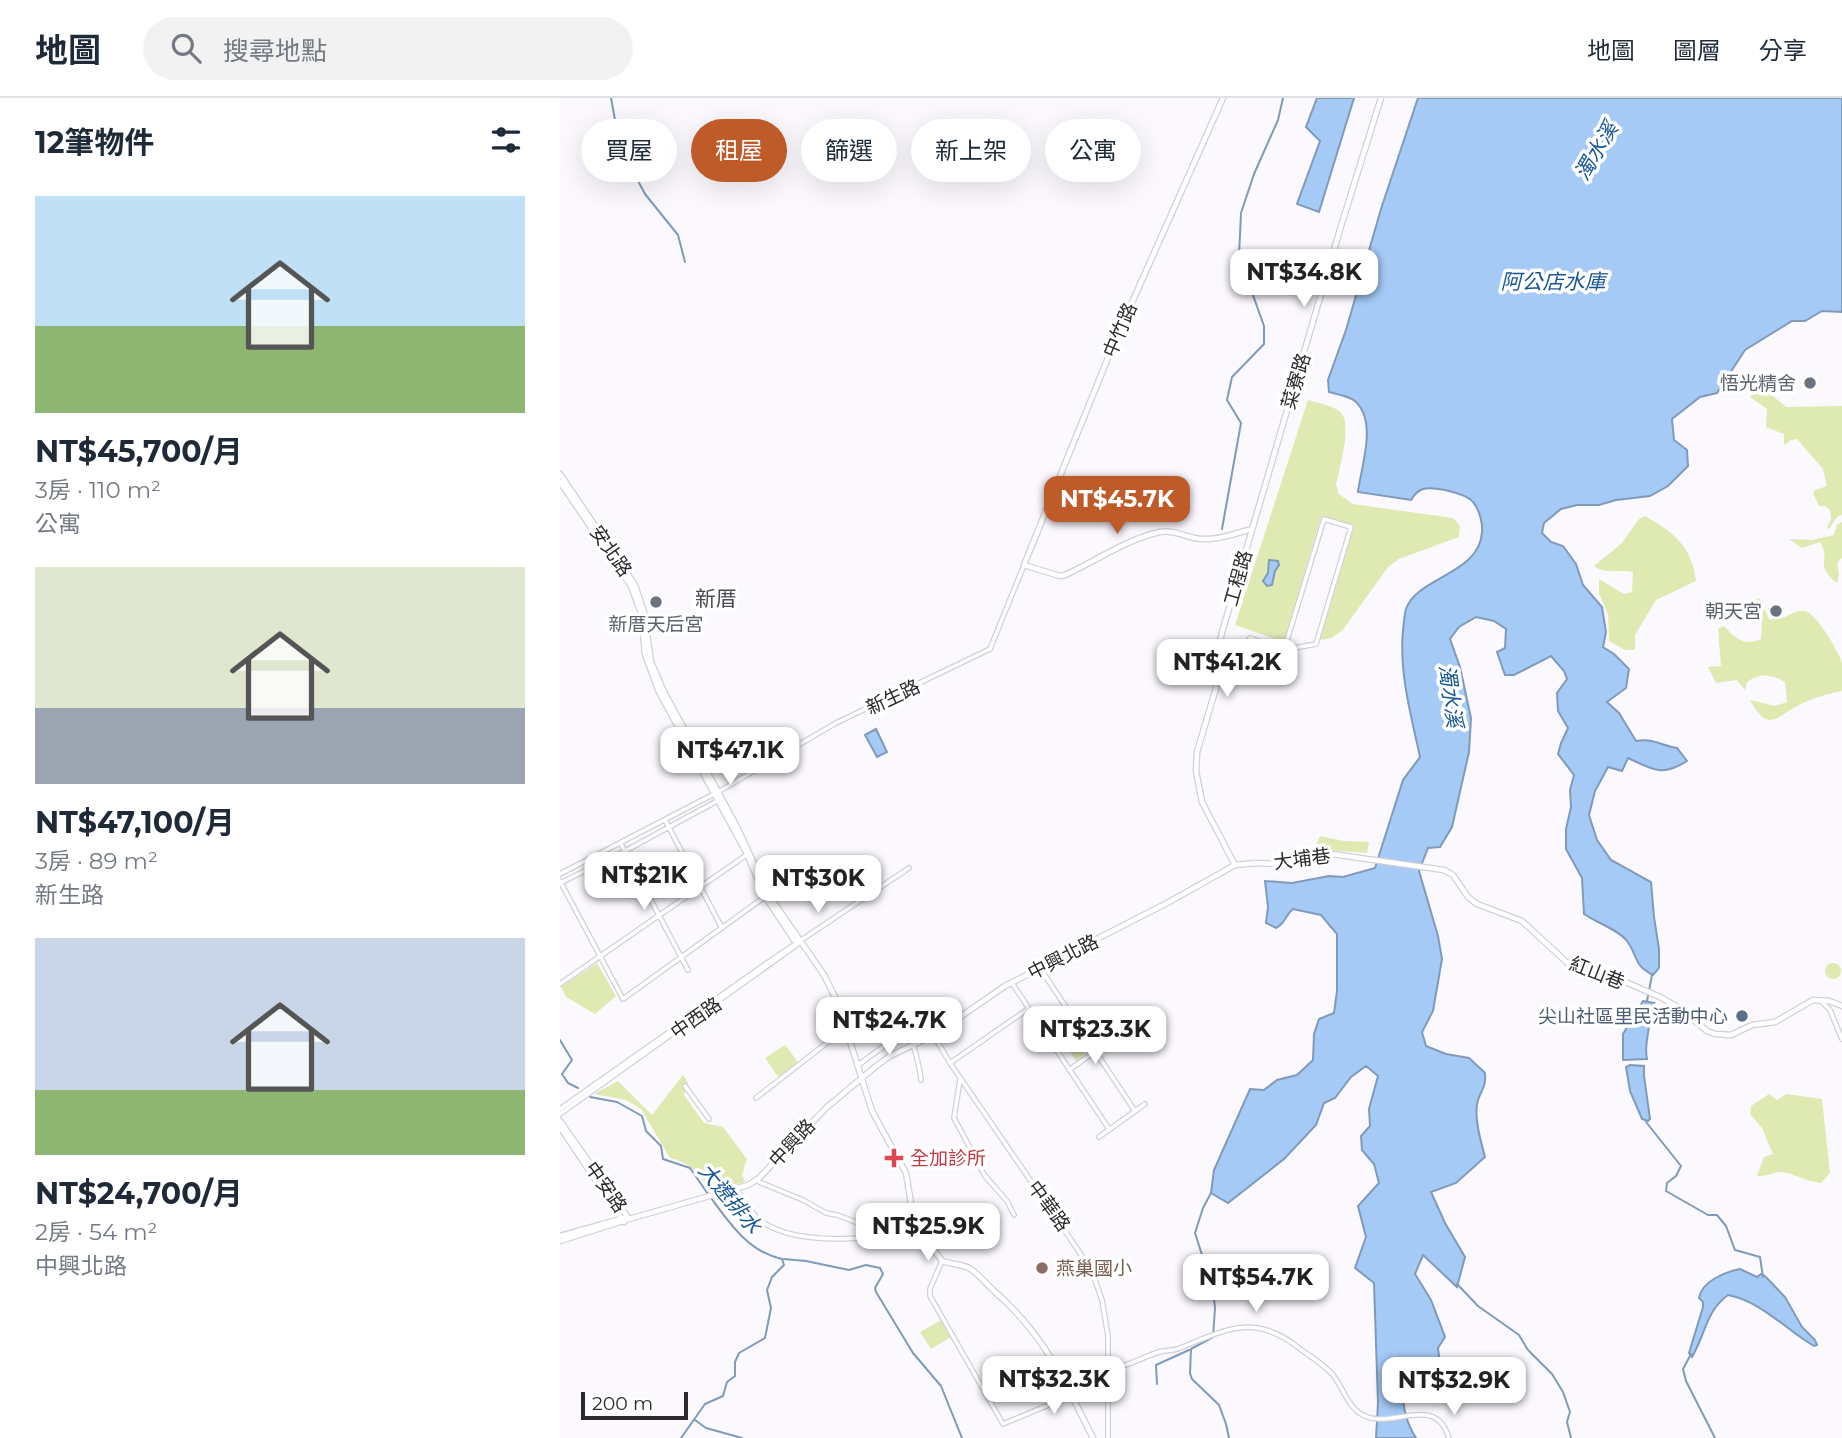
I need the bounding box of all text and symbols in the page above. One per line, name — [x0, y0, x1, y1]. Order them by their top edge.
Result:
search box — [143, 17, 633, 80]
icon: search — [167, 29, 205, 67]
text: 地圖 — [35, 30, 101, 70]
text: 搜尋地點 — [223, 35, 327, 67]
text: 地圖 — [1587, 36, 1635, 65]
text: 圖層 — [1673, 36, 1721, 65]
text: 分享 — [1759, 36, 1807, 65]
water label: 濁水溪 — [1569, 115, 1624, 184]
chip: 買屋 — [581, 119, 677, 182]
chip: 租屋 — [691, 119, 787, 182]
chip: 篩選 — [801, 119, 897, 182]
chip: 新上架 — [911, 119, 1031, 182]
chip: 公寓 — [1045, 119, 1141, 182]
icon: filters — [487, 121, 525, 159]
text: 12筆物件 — [35, 124, 154, 161]
icon: home — [217, 242, 343, 368]
pin: NT$34.8K — [1232, 250, 1376, 309]
text: NT$34.8K — [1246, 258, 1362, 286]
water label: 阿公店水庫 — [1501, 269, 1608, 294]
street label: 中竹路 — [1098, 299, 1142, 361]
street label: 菜寮路 — [1277, 350, 1315, 412]
place label: 悟光精舍 — [1720, 372, 1796, 395]
marker: 悟光精舍 — [1802, 375, 1818, 391]
text: NT$45,700/月 — [35, 433, 243, 470]
text: 3房 · 110 m² — [35, 476, 161, 504]
pin: NT$45.7K — [1045, 476, 1189, 536]
text: NT$45.7K — [1060, 485, 1174, 513]
text: 公寓 — [35, 510, 81, 538]
street label: 安北路 — [585, 521, 637, 581]
street label: 工程路 — [1219, 547, 1257, 609]
district label: 新厝 — [695, 586, 737, 611]
marker: 新厝天后宮 — [648, 594, 664, 610]
place label: 朝天宮 — [1705, 600, 1762, 623]
marker: 朝天宮 — [1768, 603, 1784, 619]
icon: home — [217, 613, 343, 739]
place label: 新厝天后宮 — [608, 613, 704, 636]
pin: NT$41.2K — [1155, 640, 1299, 699]
text: NT$41.2K — [1173, 648, 1281, 676]
water label: 濁水溪 — [1434, 663, 1468, 732]
street label: 新生路 — [862, 675, 924, 719]
pin: NT$47.1K — [658, 728, 802, 787]
text: NT$47.1K — [676, 736, 784, 764]
text: NT$47,100/月 — [35, 804, 235, 841]
street label: 大埔巷 — [1272, 844, 1332, 874]
text: 3房 · 89 m² — [35, 847, 158, 875]
pin: NT$21K — [587, 852, 701, 912]
pin: NT$30K — [761, 856, 875, 915]
text: NT$21K — [601, 861, 687, 889]
text: NT$30K — [771, 864, 865, 892]
text: 新生路 — [35, 881, 104, 909]
street label: 中興北路 — [1024, 929, 1102, 985]
street label: 紅山巷 — [1566, 952, 1628, 994]
icon: home — [217, 984, 343, 1110]
street label: 中西路 — [666, 992, 726, 1044]
pin: NT$24.7K — [817, 998, 961, 1057]
place label: 尖山社區里民活動中心 — [1538, 1005, 1728, 1028]
text: NT$24.7K — [832, 1006, 946, 1034]
pin: NT$23.3K — [1023, 1006, 1167, 1066]
marker: 尖山社區里民活動中心 — [1734, 1008, 1750, 1024]
text: NT$23.3K — [1039, 1015, 1151, 1043]
street label: 中興路 — [764, 1114, 820, 1172]
place label: 全加診所 — [910, 1147, 986, 1170]
marker: 全加診所 — [884, 1148, 904, 1168]
street label: 中安路 — [580, 1157, 632, 1217]
water label: 大遼排水 — [693, 1158, 767, 1239]
text: NT$24,700/月 — [35, 1175, 243, 1212]
street label: 中華路 — [1023, 1176, 1075, 1236]
pin: NT$25.9K — [856, 1204, 1000, 1263]
text: NT$25.9K — [872, 1212, 984, 1240]
text: 2房 · 54 m² — [35, 1218, 157, 1246]
text: 中興北路 — [35, 1252, 127, 1280]
pin: NT$54.7K — [1184, 1254, 1328, 1314]
place label: 燕巢國小 — [1056, 1257, 1132, 1280]
marker: 燕巢國小 — [1034, 1260, 1050, 1276]
text: NT$54.7K — [1199, 1263, 1313, 1291]
pin: NT$32.3K — [982, 1356, 1126, 1416]
pin: NT$32.9K — [1382, 1358, 1526, 1417]
text: NT$32.3K — [998, 1365, 1110, 1393]
text: NT$32.9K — [1398, 1366, 1510, 1394]
scale bar — [581, 1389, 688, 1421]
text: 200 m — [592, 1392, 653, 1415]

